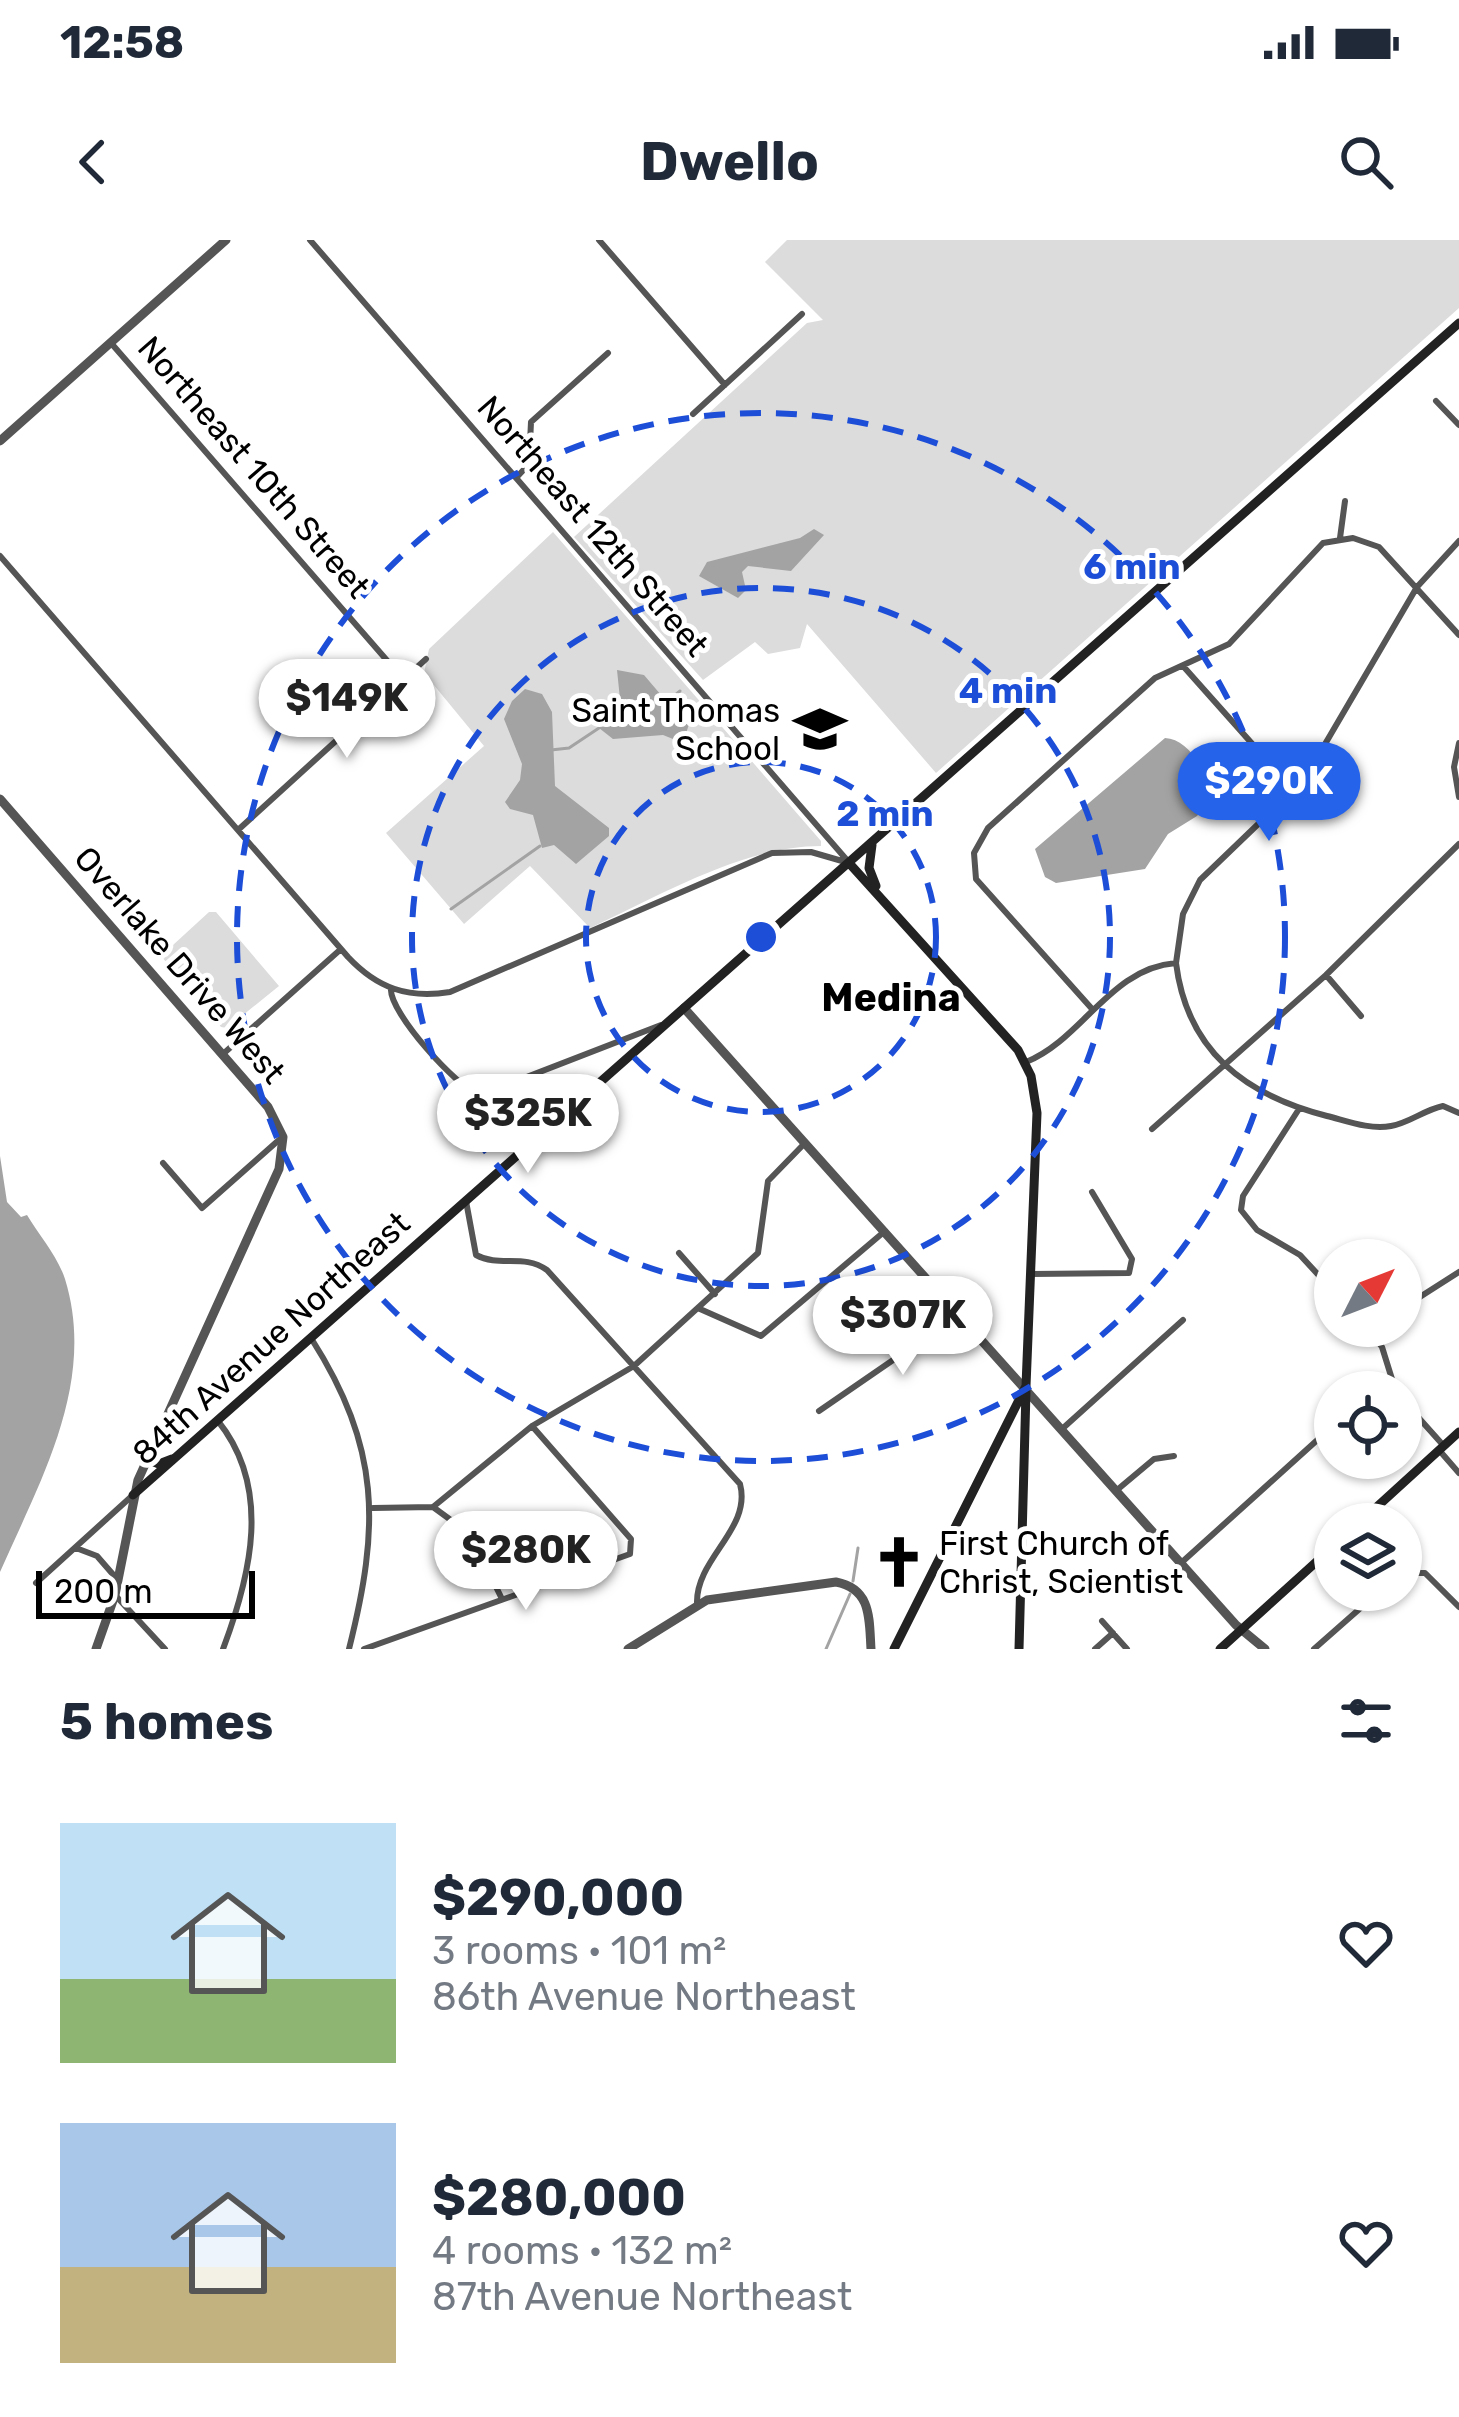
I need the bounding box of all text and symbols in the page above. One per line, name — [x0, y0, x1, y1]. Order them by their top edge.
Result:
text: 12:58 — [60, 16, 184, 69]
icon: back — [60, 129, 126, 195]
icon: search — [1333, 129, 1399, 195]
text: Dwello — [640, 130, 819, 194]
street label: Northeast 10th Street — [130, 328, 378, 606]
street label: Northeast 12th Street — [469, 388, 717, 664]
text: 6 min — [1083, 545, 1181, 588]
pin: $149K — [263, 659, 431, 761]
text: 4 min — [959, 669, 1057, 712]
text: $149K — [286, 675, 408, 721]
place label: Saint Thomas School — [571, 691, 780, 768]
school or university icon: Saint Thomas School — [791, 700, 849, 758]
pin: $290K — [1185, 742, 1353, 844]
text: $290K — [1205, 758, 1333, 804]
text: 2 min — [836, 792, 934, 835]
street label: Overlake Drive West — [67, 839, 293, 1091]
centre of rings — [740, 916, 782, 958]
district label: Medina — [821, 975, 961, 1021]
pin: $325K — [444, 1074, 612, 1176]
text: $325K — [464, 1090, 592, 1136]
street label: 84th Avenue Northeast — [124, 1203, 418, 1473]
north arrow — [1314, 1239, 1422, 1347]
map controls — [1314, 1239, 1422, 1611]
pin: $307K — [819, 1276, 987, 1378]
text: $307K — [840, 1292, 966, 1338]
button: locate — [1314, 1371, 1422, 1479]
button: layers — [1314, 1503, 1422, 1611]
pin: $280K — [442, 1511, 610, 1613]
place label: First Church of Christ, Scientist — [939, 1524, 1183, 1601]
text: $280K — [461, 1527, 591, 1573]
church icon: First Church of Christ, Scientist — [870, 1533, 928, 1591]
scale bar — [36, 1565, 255, 1618]
text: 200 m — [54, 1572, 153, 1611]
icon: filters — [1333, 1688, 1399, 1754]
text: 5 homes — [60, 1691, 273, 1752]
text: $290,000 — [432, 1867, 684, 1928]
icon: home — [156, 1871, 300, 2015]
icon: heart — [1333, 1910, 1399, 1976]
text: 3 rooms · 101 m² — [432, 1928, 726, 1974]
text: 86th Avenue Northeast — [432, 1974, 856, 2020]
text: $280,000 — [432, 2167, 686, 2228]
icon: home — [156, 2171, 300, 2315]
icon: heart — [1333, 2210, 1399, 2276]
text: 4 rooms · 132 m² — [432, 2228, 732, 2274]
text: 87th Avenue Northeast — [432, 2274, 852, 2320]

